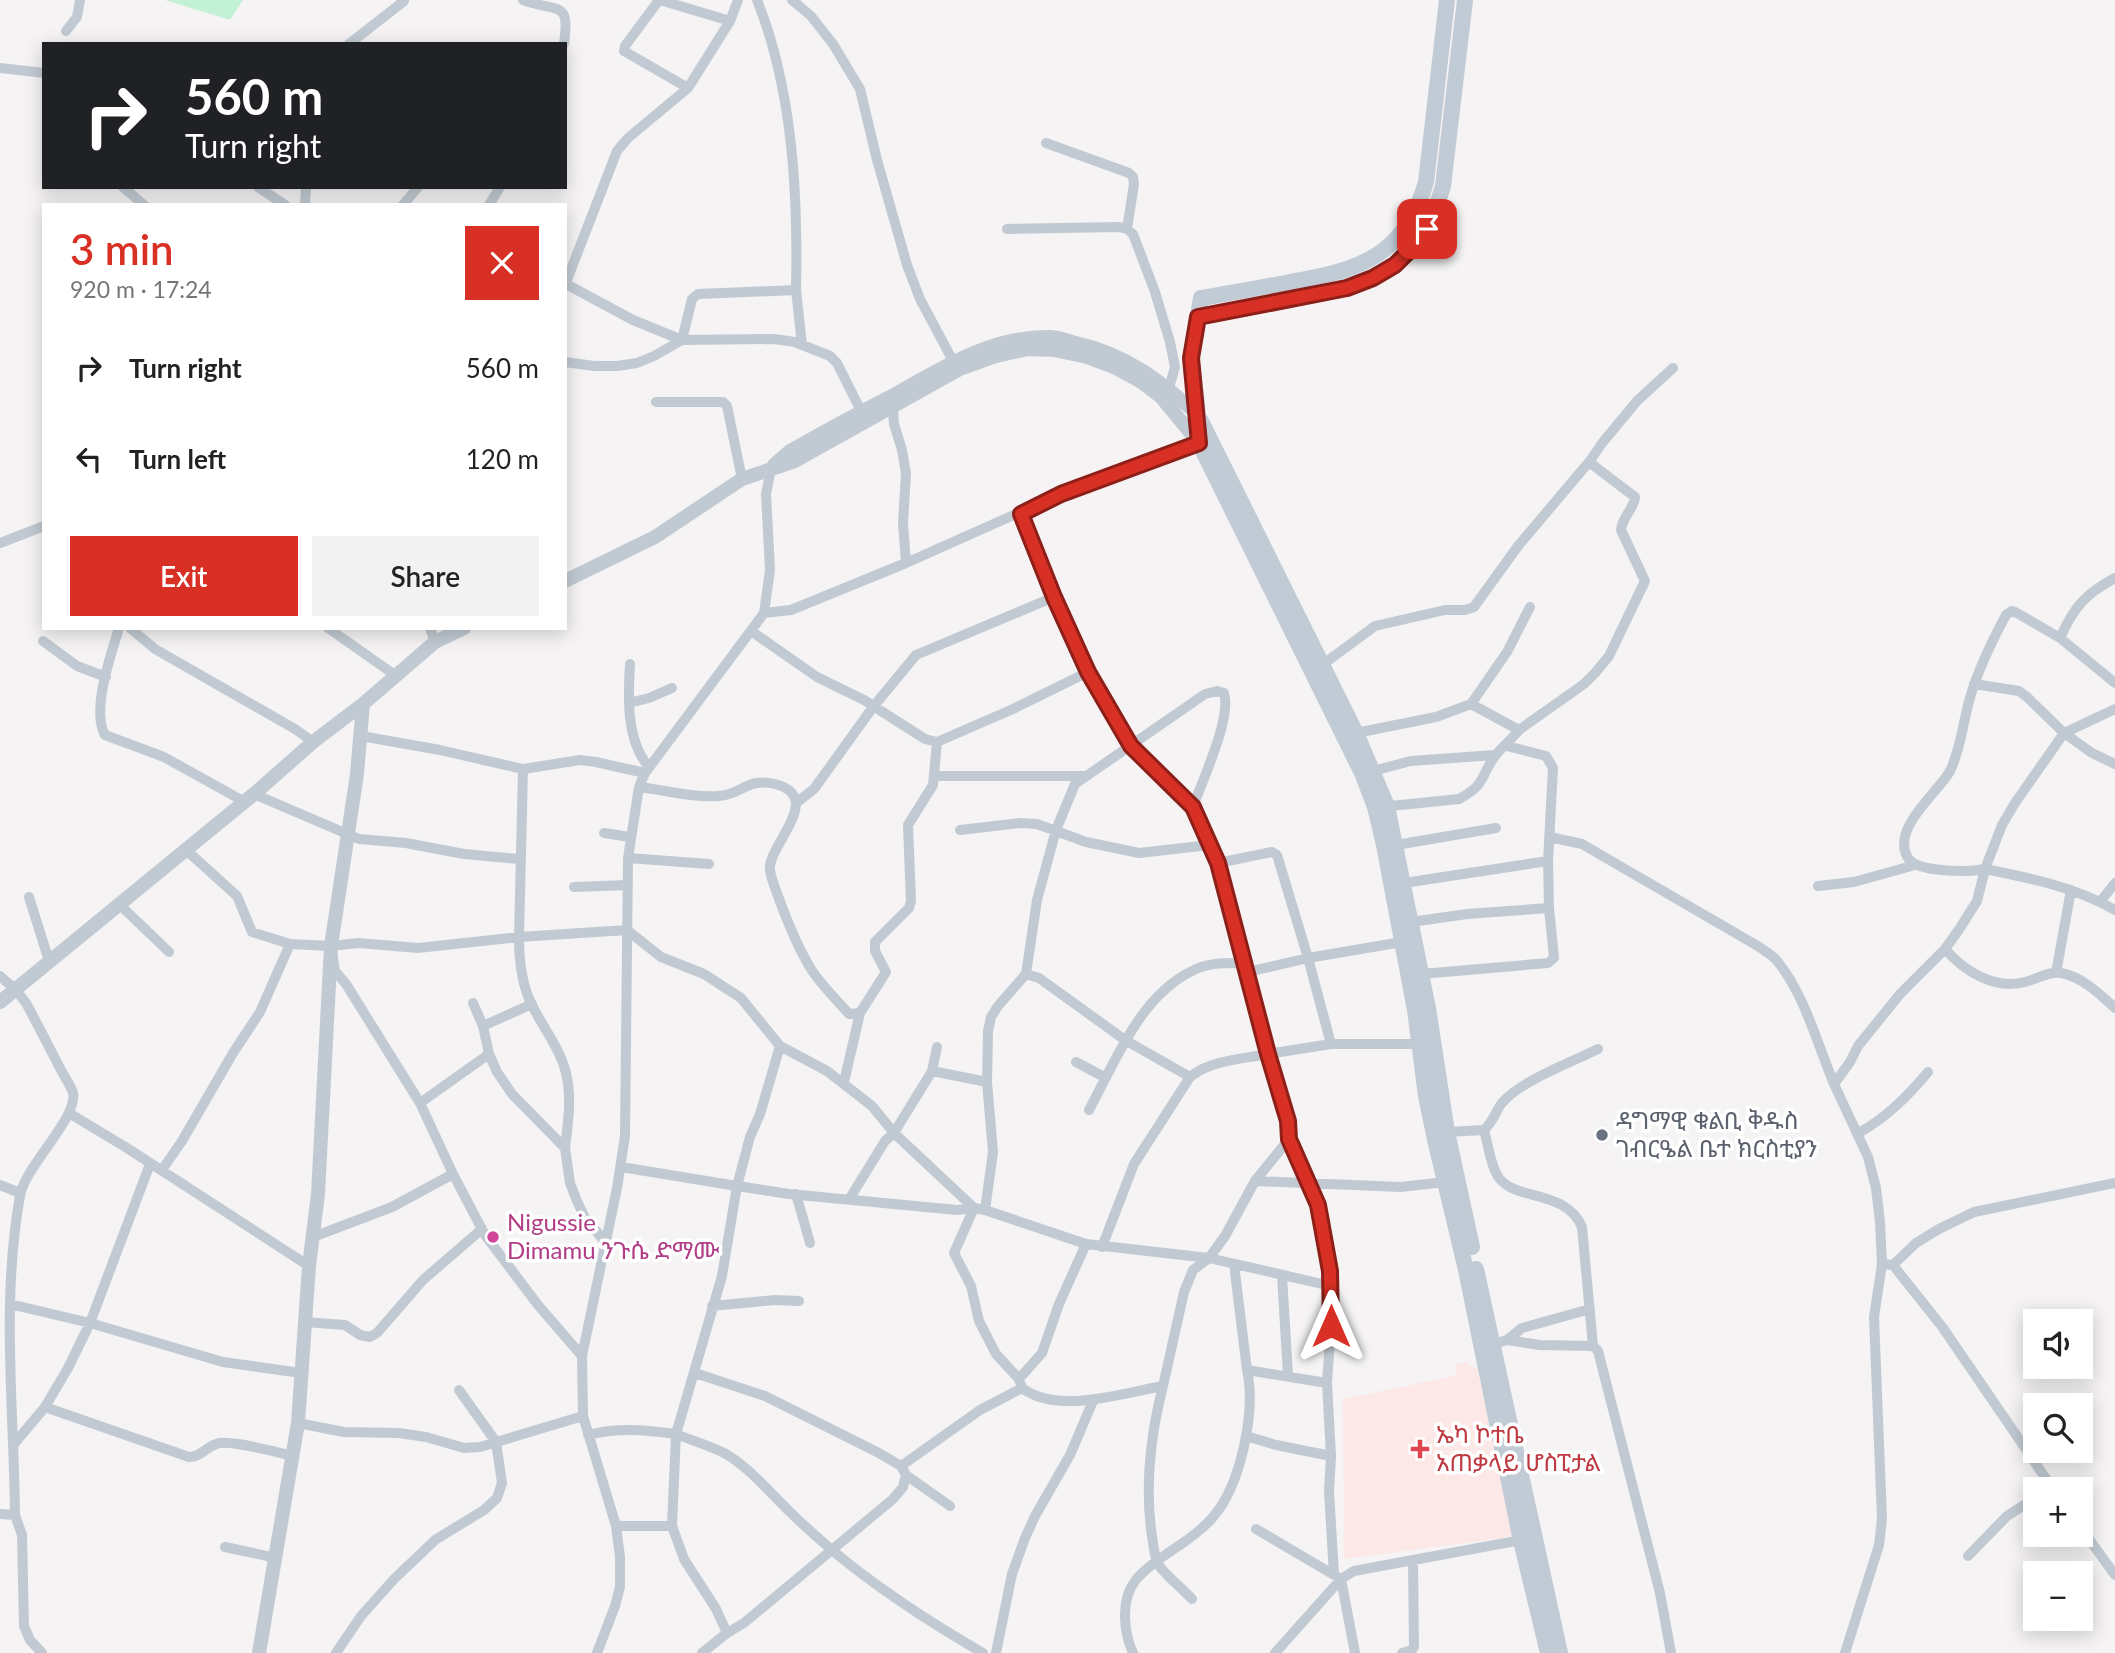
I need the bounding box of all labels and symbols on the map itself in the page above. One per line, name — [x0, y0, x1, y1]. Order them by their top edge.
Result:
pin — [1397, 199, 1457, 259]
place label: ዳግማዊ ቁልቢ ቅዱስ ገብርዔል ቤተ ክርስቲያን — [1616, 1105, 1818, 1162]
marker: ዳግማዊ ቁልቢ ቅዱስ ገብርዔል ቤተ ክርስቲያን — [1594, 1127, 1610, 1143]
place label: Nigussie Dimamu ንጉሴ ድማሙ — [507, 1207, 719, 1264]
marker: Nigussie Dimamu ንጉሴ ድማሙ — [485, 1229, 501, 1245]
position arrow — [1294, 1289, 1368, 1363]
place label: ኤካ ኮተቤ አጠቃላይ ሆስፒታል — [1436, 1419, 1601, 1476]
marker: ኤካ ኮተቤ አጠቃላይ ሆስፒታል — [1410, 1439, 1430, 1459]

